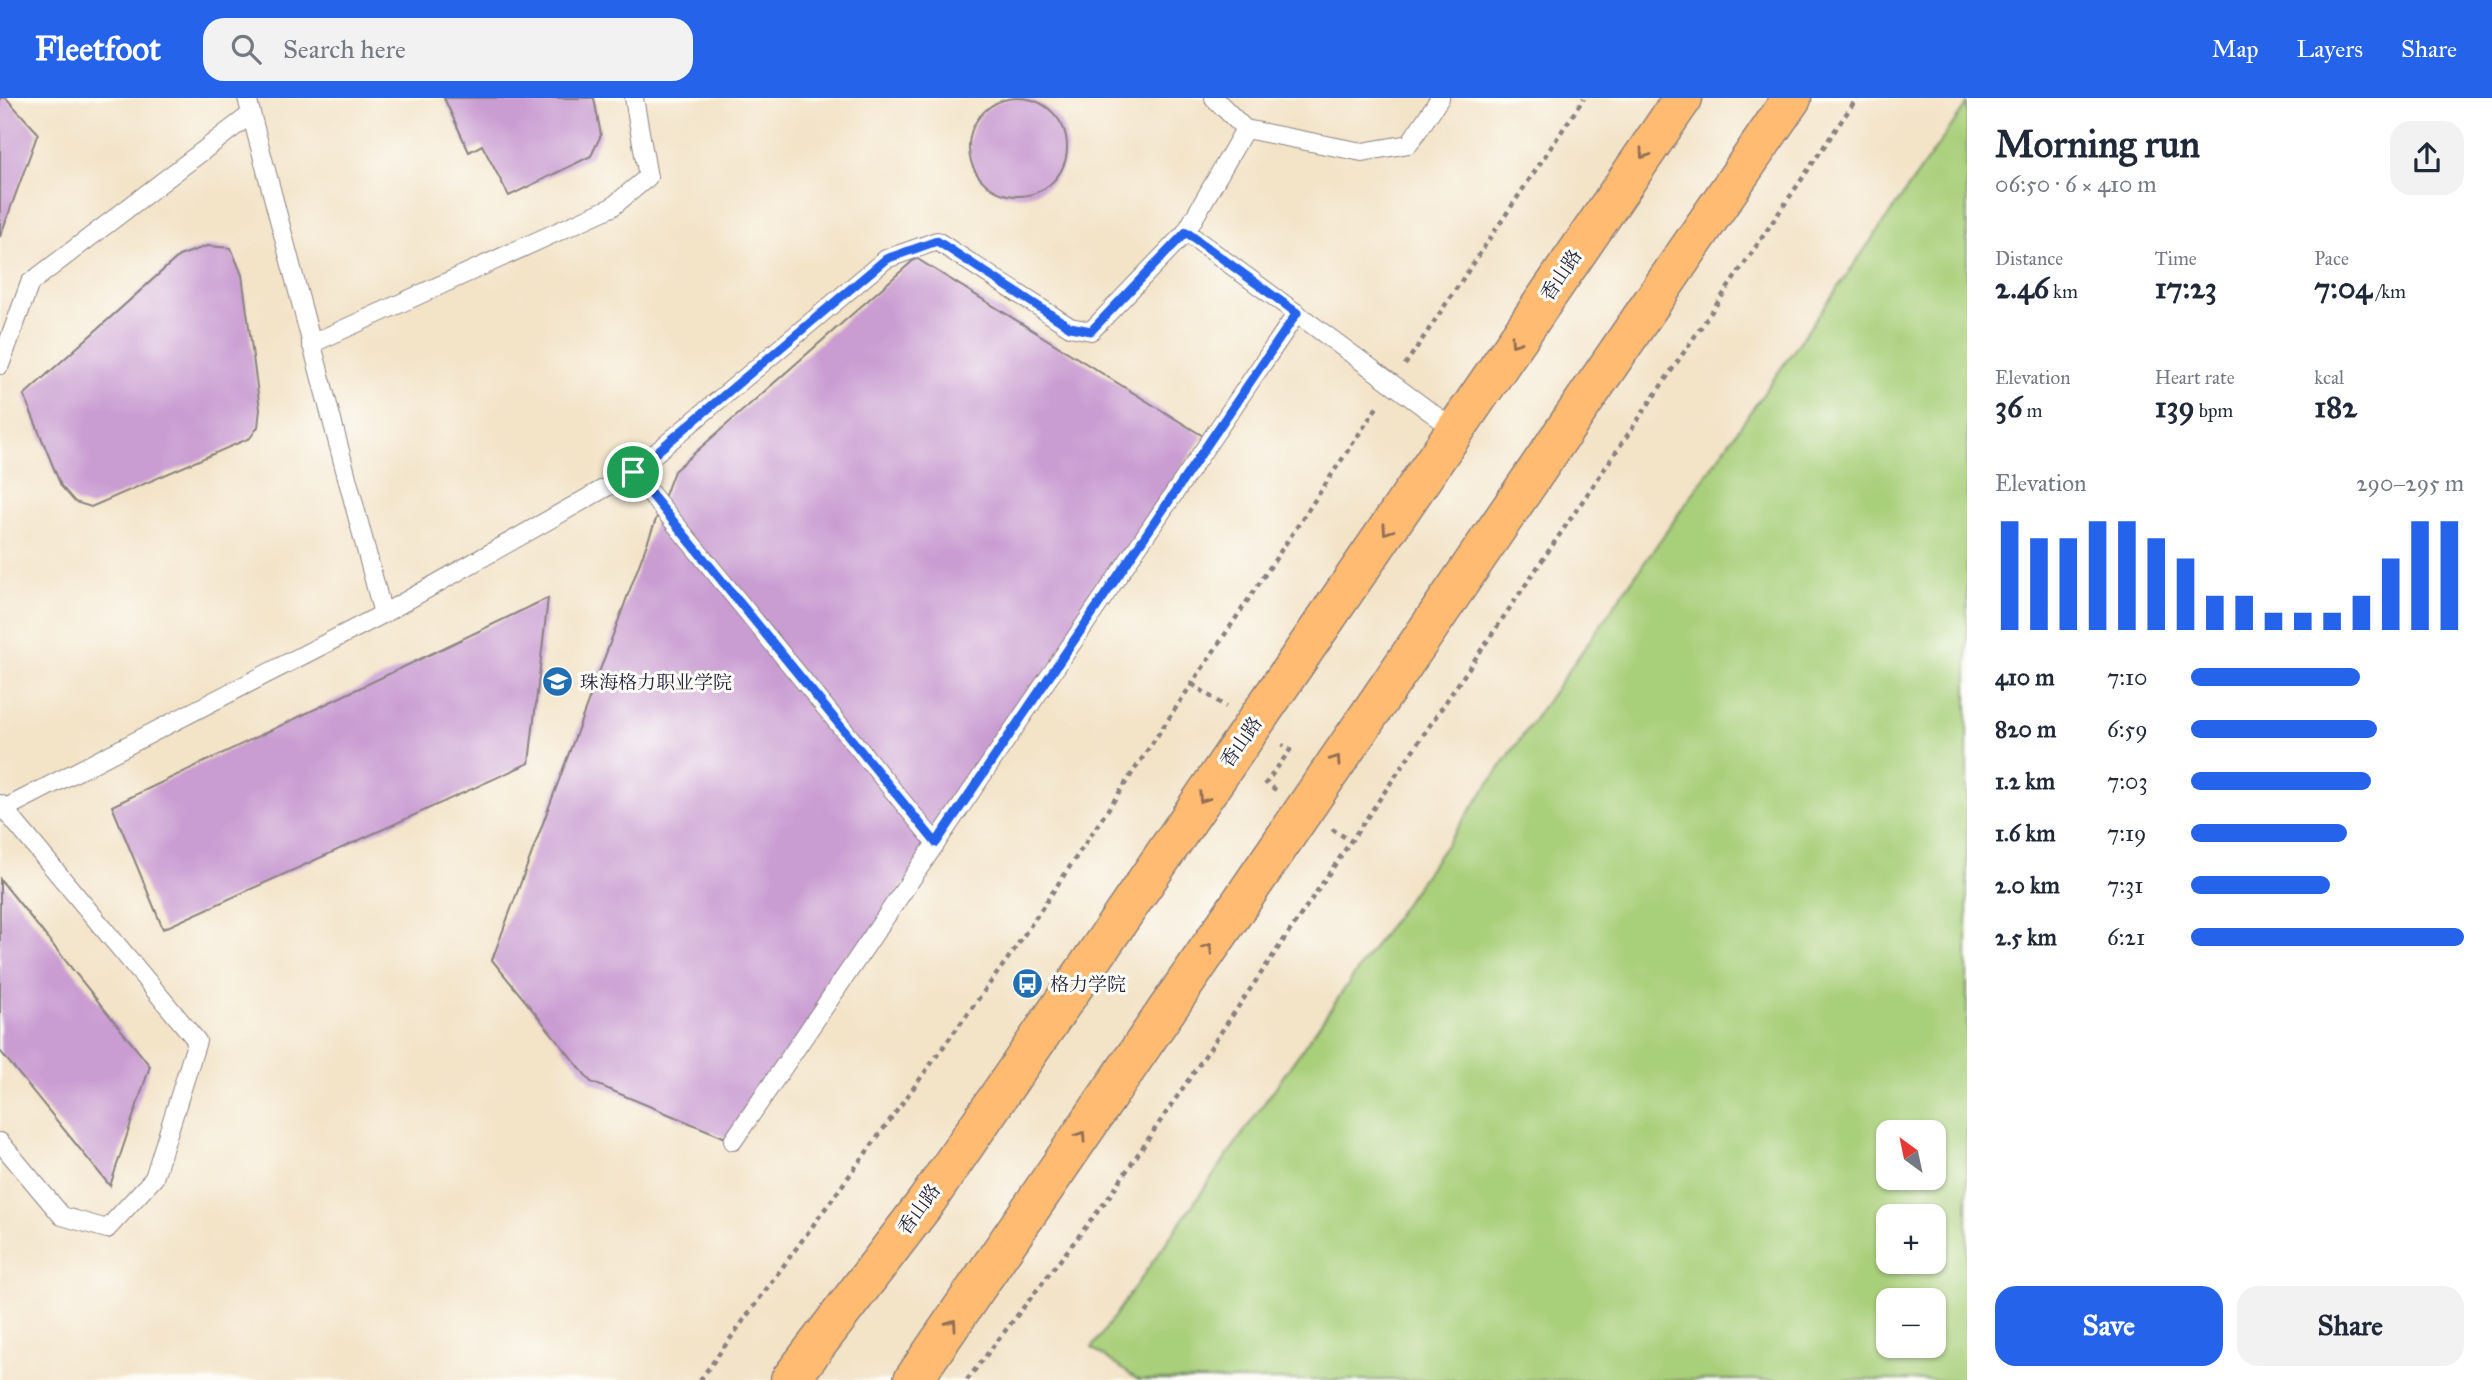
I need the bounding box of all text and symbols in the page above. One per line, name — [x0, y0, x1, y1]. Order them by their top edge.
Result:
search box — [203, 18, 693, 81]
text: Fleetfoot — [35, 29, 161, 69]
icon: search — [227, 30, 265, 68]
text: Search here — [283, 33, 406, 65]
text: Map — [2212, 34, 2259, 64]
text: Layers — [2297, 34, 2363, 64]
text: Share — [2401, 34, 2457, 64]
text: Morning run — [1995, 121, 2200, 167]
button: share — [2390, 121, 2464, 195]
one-way arrow — [1640, 146, 1652, 159]
text: 06:50 · 6 × 410 m — [1995, 170, 2157, 198]
street label: 香山路 — [1536, 245, 1586, 305]
text: Distance — [1995, 247, 2063, 270]
text: Time — [2155, 247, 2197, 270]
text: Pace — [2314, 247, 2349, 270]
text: 2.46 — [1995, 270, 2049, 306]
text: 17:23 — [2155, 270, 2217, 306]
text: 7:04 — [2314, 270, 2372, 306]
text: km — [2049, 280, 2078, 303]
text: /km — [2372, 280, 2406, 303]
one-way arrow — [1511, 334, 1523, 347]
text: Elevation — [1995, 366, 2070, 389]
text: Heart rate — [2155, 366, 2235, 389]
text: kcal — [2314, 366, 2344, 389]
text: 36 — [1995, 389, 2022, 425]
text: 139 — [2155, 389, 2195, 425]
text: 182 — [2314, 389, 2357, 425]
text: m — [2022, 399, 2042, 422]
text: bpm — [2195, 399, 2233, 422]
pin — [603, 442, 663, 502]
icon: arrive — [614, 453, 652, 491]
text: Elevation — [1995, 469, 2086, 497]
text: 290–295 m — [2356, 469, 2464, 497]
one-way arrow — [1382, 522, 1395, 535]
text: 410 m — [1995, 663, 2054, 691]
text: 7:10 — [2107, 663, 2147, 691]
school or university icon: 珠海格力职业学院 — [540, 665, 574, 699]
place label: 珠海格力职业学院 — [580, 671, 732, 694]
street label: 香山路 — [1215, 712, 1267, 772]
text: 820 m — [1995, 715, 2056, 743]
text: 6:59 — [2107, 715, 2148, 743]
one-way arrow — [1328, 755, 1340, 768]
text: 1.2 km — [1995, 767, 2055, 795]
text: 7:03 — [2107, 767, 2148, 795]
one-way arrow — [1198, 790, 1211, 803]
text: 1.6 km — [1995, 819, 2056, 847]
text: 7:19 — [2107, 819, 2146, 847]
text: 2.0 km — [1995, 871, 2060, 899]
text: 7:31 — [2107, 871, 2143, 899]
text: 2.5 km — [1995, 923, 2057, 951]
text: 6:21 — [2107, 923, 2145, 951]
one-way arrow — [1199, 942, 1212, 955]
bus stop icon: 格力学院 — [1010, 967, 1044, 1001]
place label: 格力学院 — [1050, 973, 1126, 996]
north arrow — [1876, 1120, 1946, 1190]
map controls — [1876, 1120, 1946, 1358]
one-way arrow — [1073, 1131, 1086, 1144]
street label: 香山路 — [893, 1179, 945, 1239]
button: + — [1876, 1204, 1946, 1274]
button: Save — [1995, 1286, 2223, 1366]
button: Share — [2237, 1286, 2464, 1366]
button: − — [1876, 1288, 1946, 1358]
one-way arrow — [944, 1319, 956, 1332]

